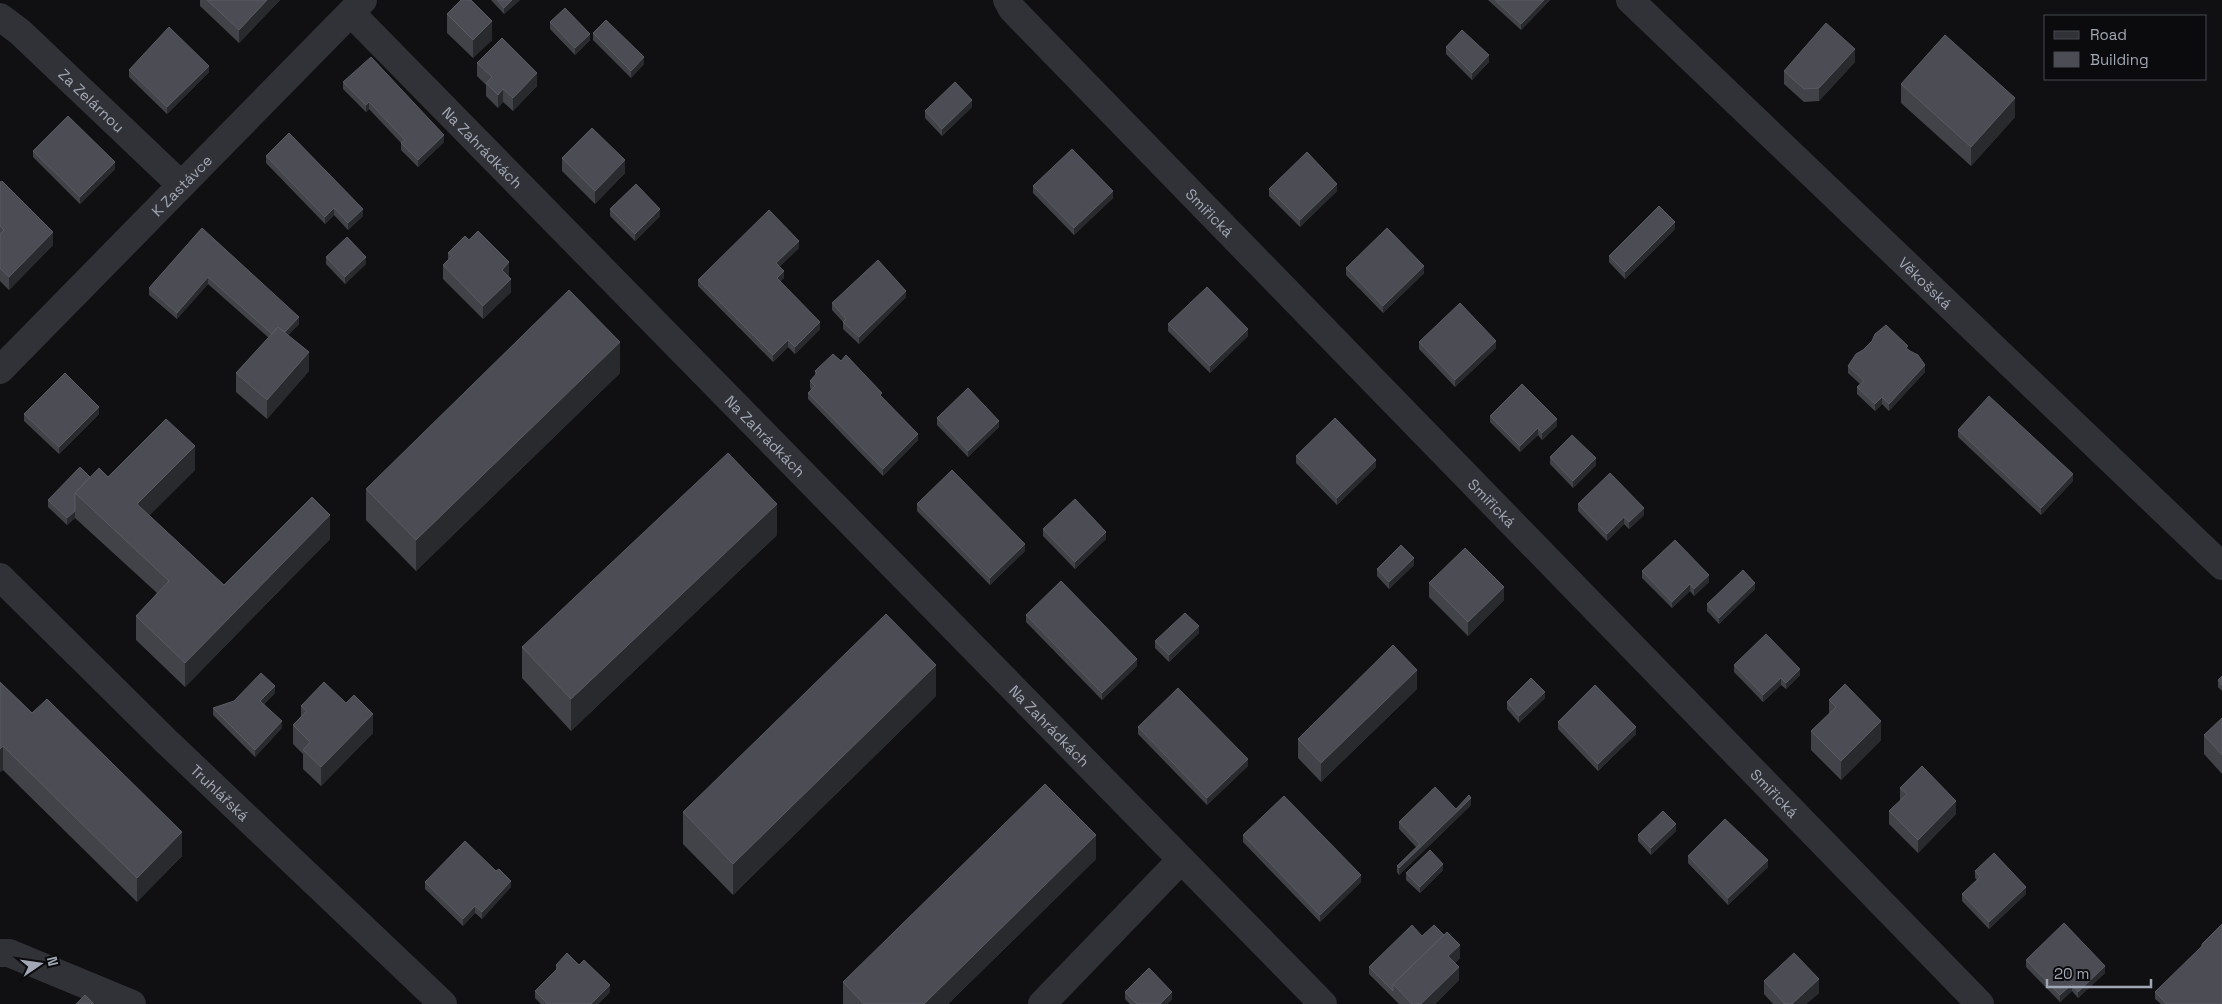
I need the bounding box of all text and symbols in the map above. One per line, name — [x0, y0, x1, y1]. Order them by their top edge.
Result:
legend — [2044, 15, 2207, 80]
text: Road — [2090, 25, 2127, 44]
text: Building — [2090, 50, 2149, 69]
street label: Za Zelárnou — [55, 64, 129, 136]
street label: Na Zahrádkách — [438, 102, 527, 192]
street label: K Zastávce — [147, 150, 216, 220]
street label: Smiřická — [1182, 184, 1238, 241]
street label: Věkošská — [1895, 253, 1957, 313]
street label: Na Zahrádkách — [721, 391, 810, 480]
street label: Smiřická — [1464, 474, 1520, 531]
street label: Na Zahrádkách — [1006, 681, 1094, 770]
street label: Truhlářská — [187, 760, 254, 825]
street label: Smiřická — [1747, 765, 1803, 822]
north arrow — [15, 939, 65, 989]
text: N — [43, 954, 62, 968]
scale bar — [2047, 956, 2151, 988]
text: 20 m — [2054, 964, 2089, 983]

